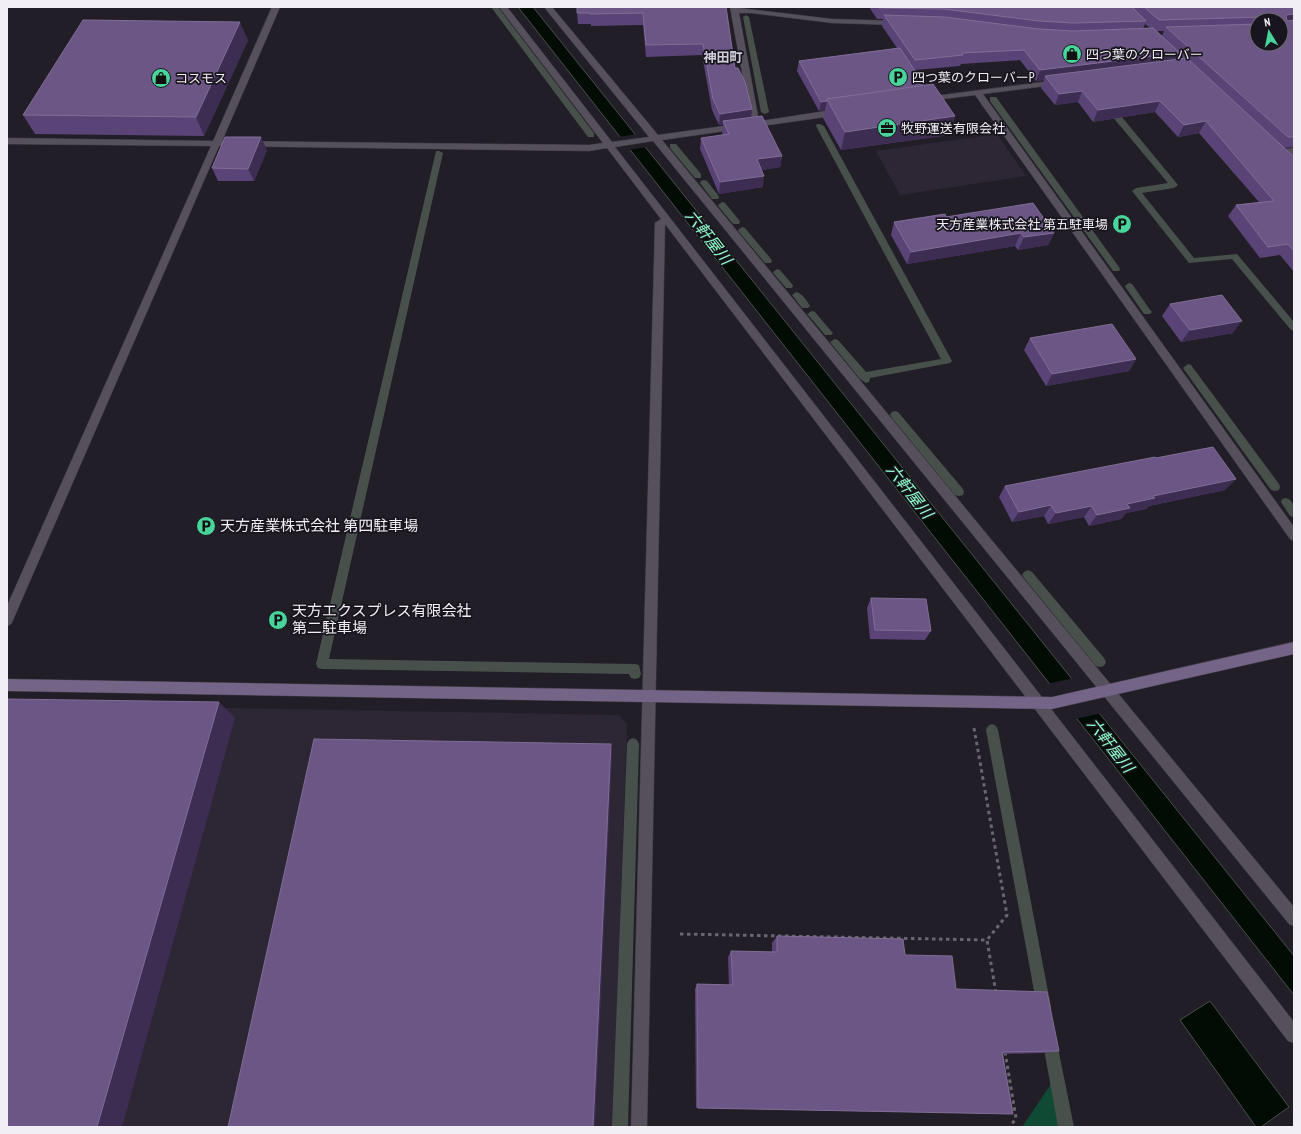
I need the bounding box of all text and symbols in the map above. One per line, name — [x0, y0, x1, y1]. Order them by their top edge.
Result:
north arrow — [1249, 12, 1289, 52]
text: N — [1263, 15, 1271, 30]
shop icon: 四つ葉のクローバー — [1061, 43, 1083, 65]
place label: 四つ葉のクローバー — [1086, 46, 1203, 63]
district label: 神田町 — [703, 49, 743, 66]
parking icon: 四つ葉のクローバーP — [887, 66, 909, 88]
shop icon: コスモス — [150, 67, 172, 89]
place label: 四つ葉のクローバーP — [912, 69, 1035, 86]
place label: コスモス — [175, 70, 227, 87]
office icon: 牧野運送有限会社 — [876, 117, 898, 139]
place label: 牧野運送有限会社 — [901, 120, 1005, 137]
water label: 六軒屋川 — [681, 206, 738, 270]
parking icon: 天方産業株式会社 第五駐車場 — [1111, 213, 1133, 235]
place label: 天方産業株式会社 第五駐車場 — [936, 216, 1108, 233]
water label: 六軒屋川 — [882, 460, 939, 524]
parking icon: 天方産業株式会社 第四駐車場 — [195, 515, 217, 537]
place label: 天方産業株式会社 第四駐車場 — [220, 516, 418, 535]
place label: 天方エクスプレス有限会社 第二駐車場 — [292, 601, 472, 637]
parking icon: 天方エクスプレス有限会社 第二駐車場 — [267, 609, 289, 631]
water label: 六軒屋川 — [1083, 714, 1140, 778]

